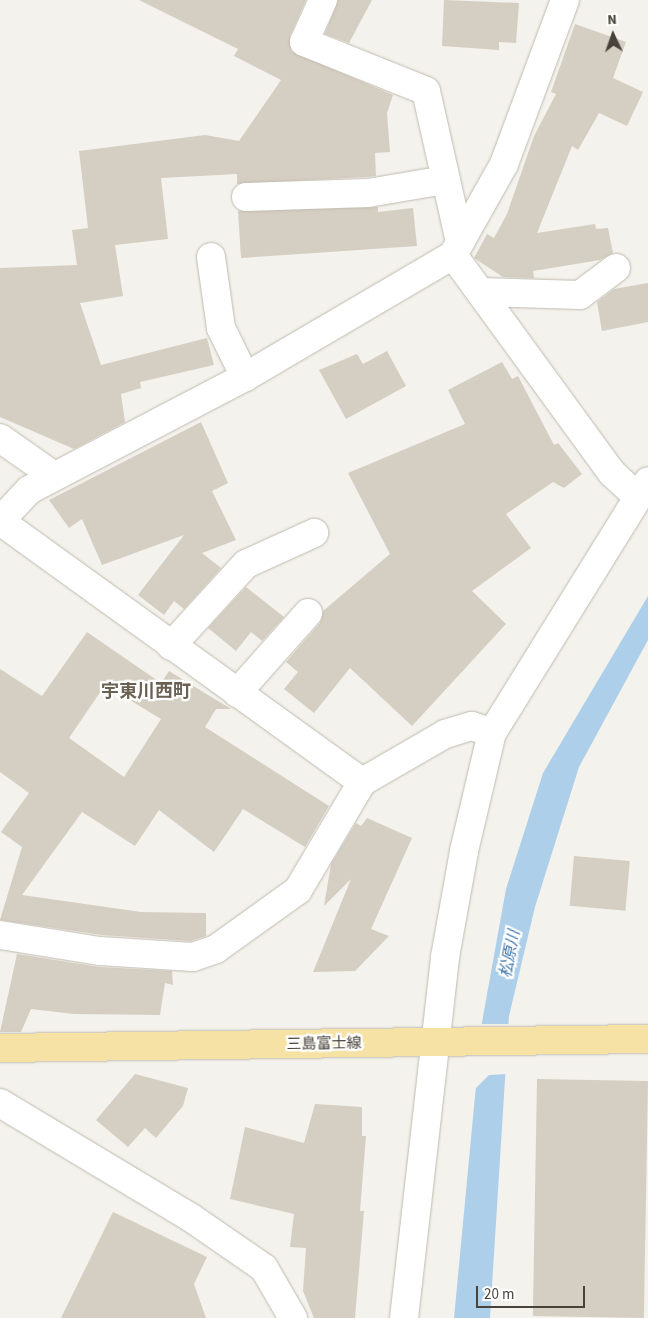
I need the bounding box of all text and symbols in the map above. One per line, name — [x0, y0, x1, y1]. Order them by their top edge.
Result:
north arrow — [588, 10, 638, 60]
text: N — [607, 10, 617, 30]
district label: 宇東川西町 — [101, 681, 191, 703]
water label: 松原川 — [496, 929, 524, 979]
street label: 三島富士線 — [286, 1034, 362, 1054]
scale bar — [478, 1276, 587, 1308]
text: 20 m — [484, 1284, 514, 1305]

